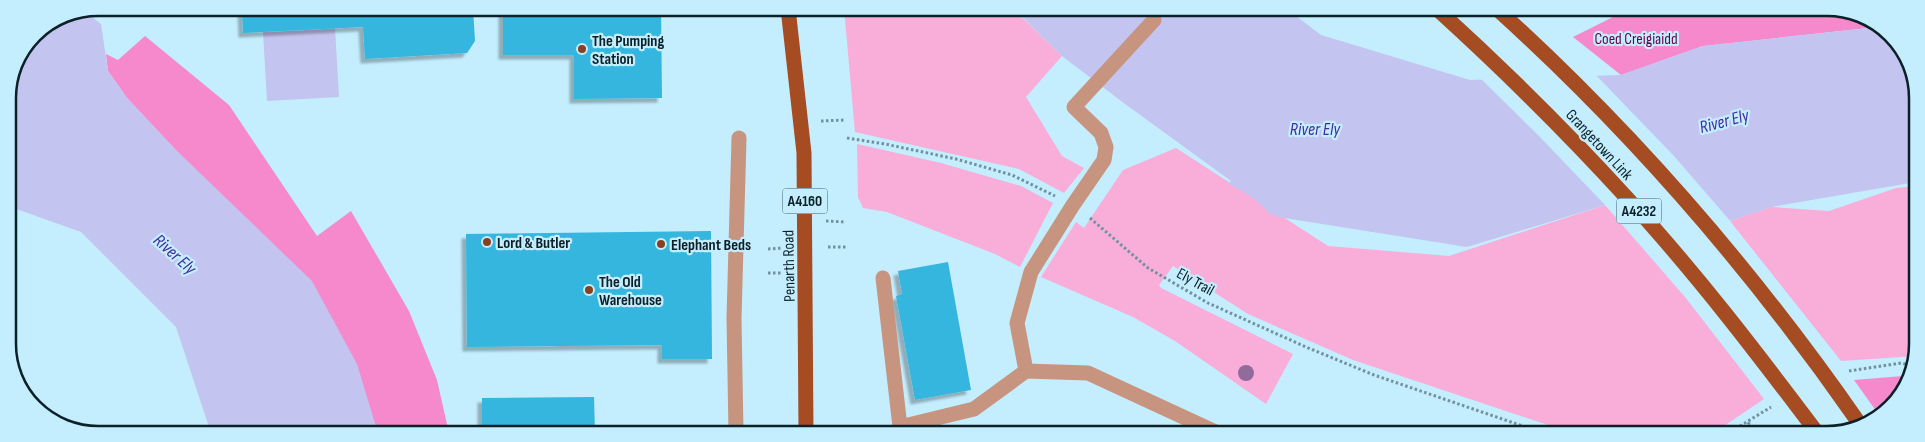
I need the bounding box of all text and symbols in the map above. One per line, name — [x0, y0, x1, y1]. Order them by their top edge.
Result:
park label: Coed Creigiaidd — [1594, 30, 1678, 49]
place label: The Pumping Station — [592, 32, 664, 69]
marker: The Pumping Station — [576, 43, 588, 55]
water label: River Ely — [1697, 105, 1752, 138]
street label: Grangetown Link — [1561, 106, 1636, 184]
water label: River Ely — [1290, 119, 1341, 140]
road number: A4160 — [782, 188, 828, 214]
road number: A4232 — [1616, 198, 1662, 224]
water label: River Ely — [149, 230, 201, 280]
street label: Penarth Road — [779, 230, 800, 302]
place label: Lord & Butler — [497, 234, 570, 253]
marker: Lord & Butler — [481, 236, 493, 248]
place label: Elephant Beds — [671, 236, 751, 255]
marker: Elephant Beds — [655, 238, 667, 250]
street label: Ely Trail — [1173, 264, 1217, 300]
place label: The Old Warehouse — [599, 273, 662, 310]
marker: The Old Warehouse — [583, 284, 595, 296]

